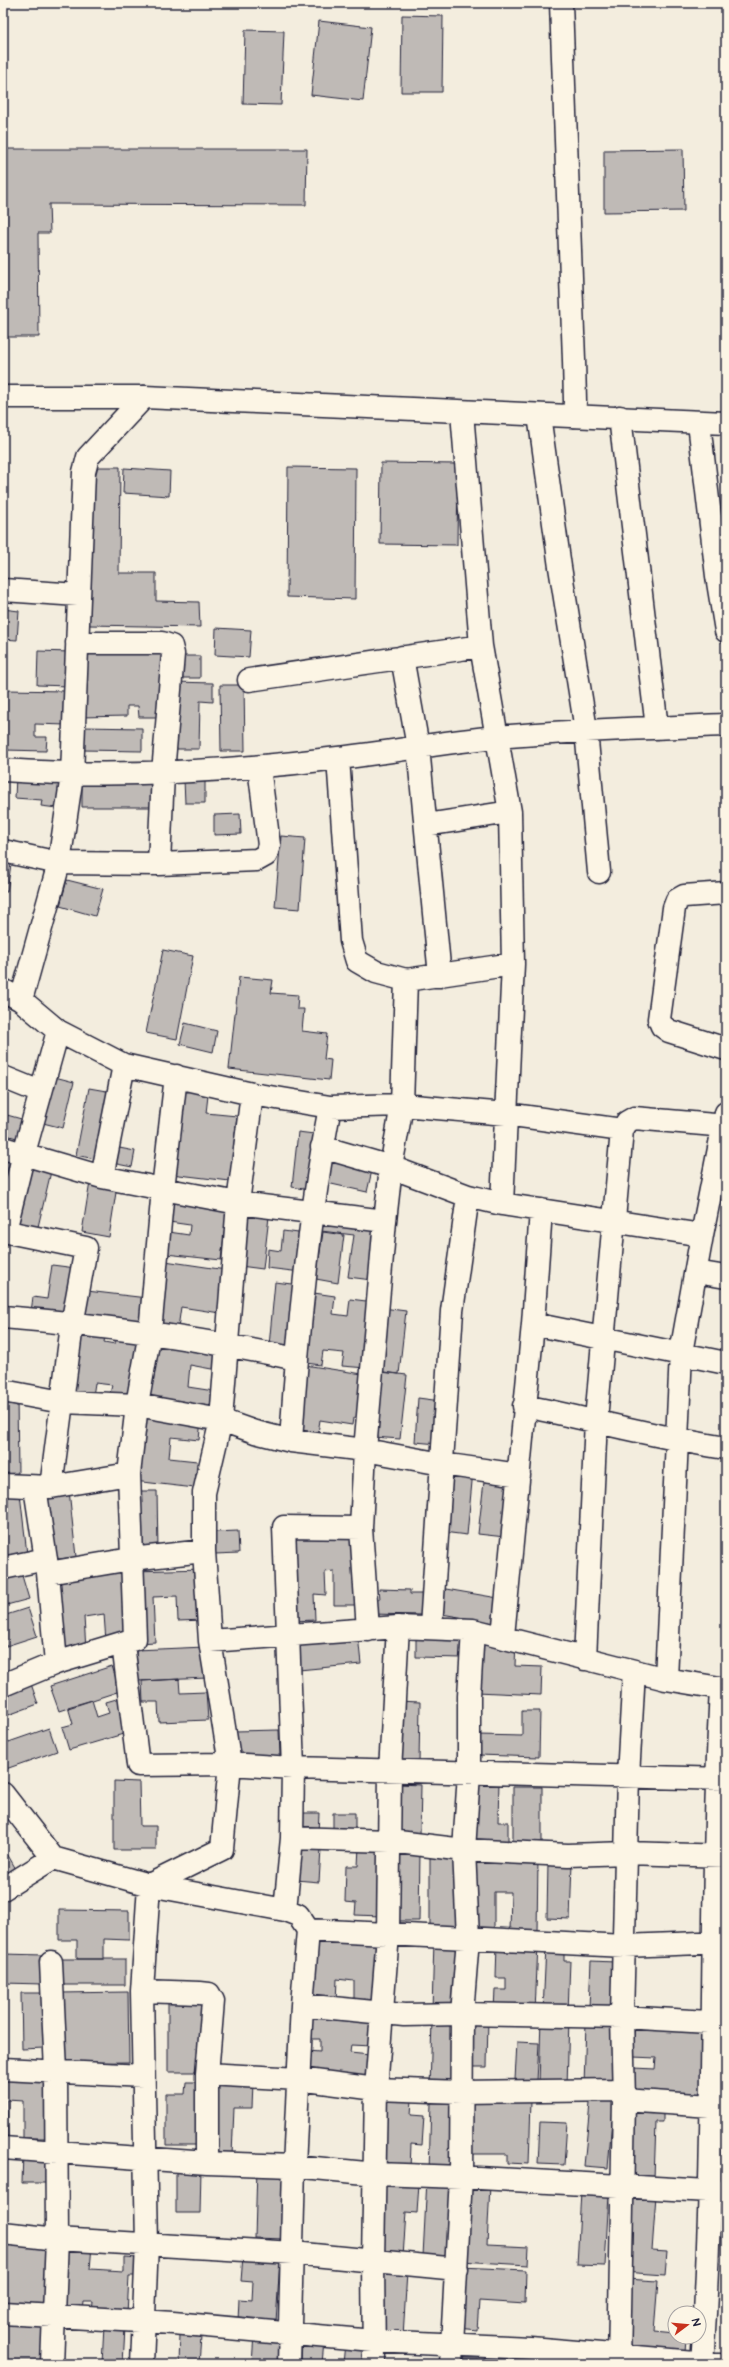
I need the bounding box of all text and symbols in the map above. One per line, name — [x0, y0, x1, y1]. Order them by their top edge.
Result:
north arrow — [667, 2305, 707, 2345]
text: N — [688, 2317, 704, 2328]

